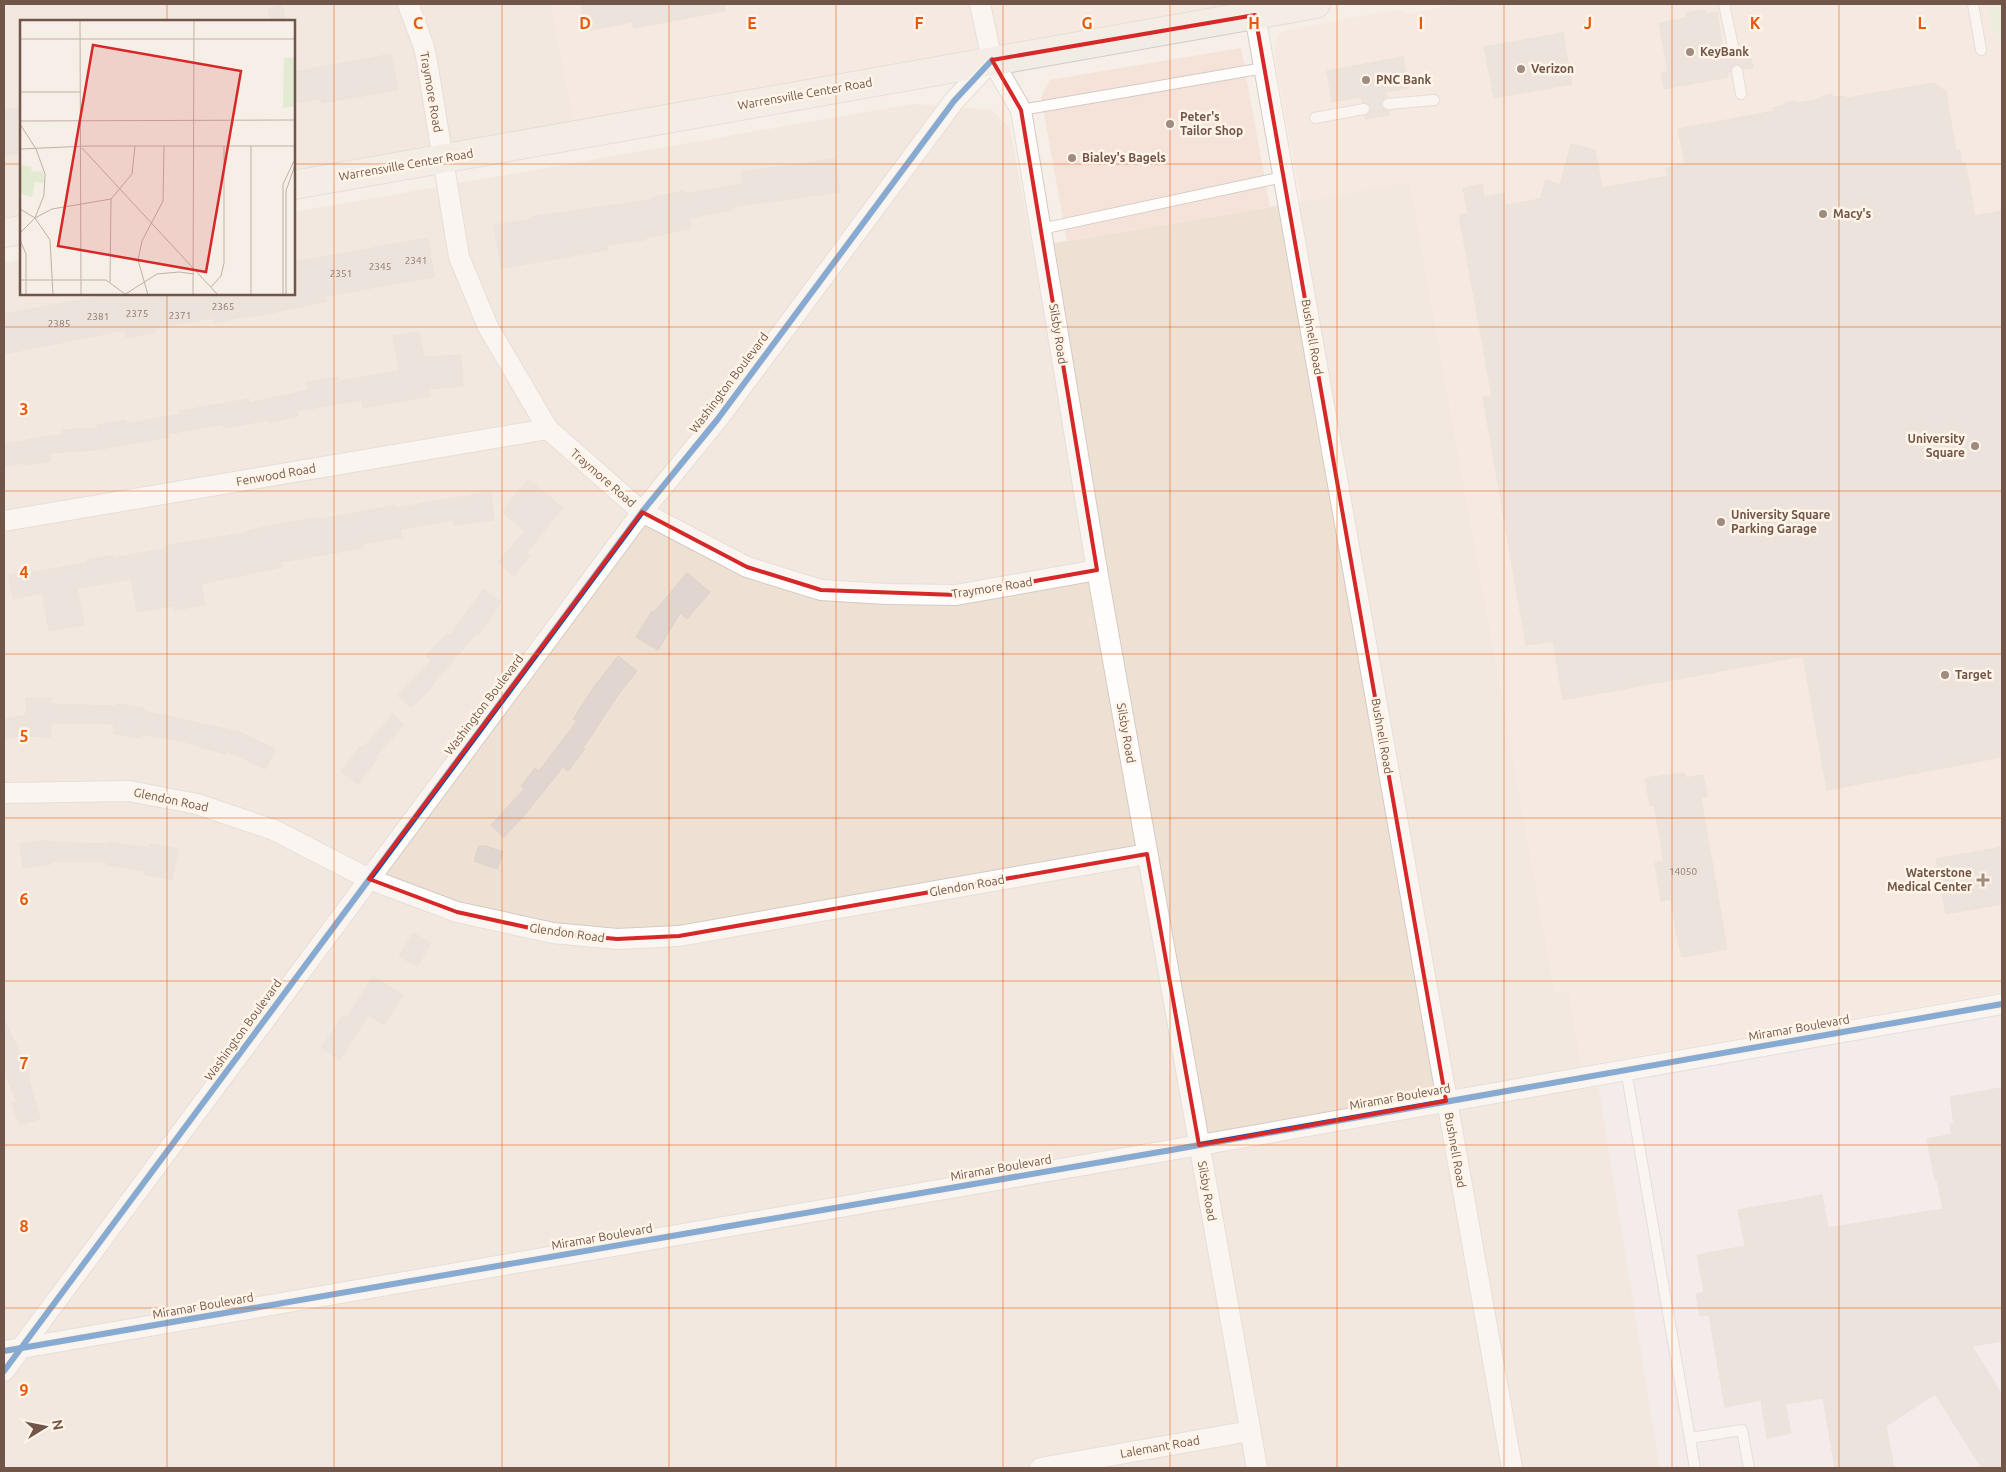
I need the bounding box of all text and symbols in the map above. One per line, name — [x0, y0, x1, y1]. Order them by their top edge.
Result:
text: C — [413, 14, 423, 32]
text: D — [579, 14, 591, 32]
text: E — [747, 14, 757, 32]
text: F — [915, 14, 924, 32]
text: G — [1081, 14, 1093, 32]
text: H — [1248, 14, 1260, 32]
text: I — [1419, 14, 1423, 32]
text: J — [1584, 14, 1592, 32]
text: K — [1750, 14, 1761, 32]
text: L — [1918, 14, 1927, 32]
inset map — [20, 20, 295, 295]
place label: KeyBank — [1700, 45, 1749, 58]
marker: KeyBank — [1684, 46, 1696, 58]
street label: Traymore Road — [418, 51, 445, 133]
place label: Verizon — [1531, 62, 1574, 75]
marker: Verizon — [1515, 63, 1527, 75]
place label: PNC Bank — [1376, 73, 1432, 86]
marker: PNC Bank — [1360, 74, 1372, 86]
street label: Warrensville Center Road — [737, 75, 873, 112]
place label: Peter's Tailor Shop — [1180, 110, 1243, 137]
marker: Peter's Tailor Shop — [1164, 118, 1176, 130]
street label: Warrensville Center Road — [338, 146, 474, 183]
place label: Bialey's Bagels — [1082, 151, 1166, 164]
marker: Bialey's Bagels — [1066, 152, 1078, 164]
place label: Macy's — [1833, 207, 1872, 220]
marker: Macy's — [1817, 208, 1829, 220]
house number: 2341 — [405, 255, 427, 266]
house number: 2345 — [369, 261, 391, 272]
house number: 2351 — [330, 268, 352, 279]
street label: Bushnell Road — [1299, 298, 1326, 376]
house number: 2365 — [212, 301, 234, 312]
street label: Silsby Road — [1047, 303, 1070, 365]
house number: 2375 — [126, 308, 148, 319]
house number: 2371 — [169, 310, 191, 321]
house number: 2381 — [87, 311, 109, 322]
house number: 2385 — [48, 318, 70, 329]
street label: Washington Boulevard — [687, 330, 770, 435]
text: 3 — [19, 400, 29, 418]
place label: University Square — [1908, 432, 1966, 459]
marker: University Square — [1969, 440, 1981, 452]
street label: Traymore Road — [568, 446, 638, 509]
street label: Fenwood Road — [235, 461, 317, 488]
place label: University Square Parking Garage — [1731, 508, 1831, 535]
marker: University Square Parking Garage — [1715, 516, 1727, 528]
text: 4 — [19, 563, 29, 581]
street label: Traymore Road — [951, 575, 1033, 600]
street label: Washington Boulevard — [442, 652, 525, 757]
place label: Target — [1955, 668, 1992, 681]
marker: Target — [1939, 669, 1951, 681]
street label: Bushnell Road — [1369, 697, 1396, 775]
street label: Silsby Road — [1115, 702, 1138, 764]
text: 5 — [19, 727, 29, 745]
street label: Glendon Road — [133, 785, 210, 814]
house number: 14050 — [1669, 866, 1697, 877]
place label: Waterstone Medical Center — [1887, 866, 1972, 893]
street label: Glendon Road — [928, 873, 1005, 898]
marker: Waterstone Medical Center — [1976, 873, 1990, 887]
text: 6 — [19, 890, 29, 908]
street label: Glendon Road — [529, 921, 606, 944]
street label: Washington Boulevard — [202, 977, 284, 1083]
street label: Miramar Boulevard — [1747, 1012, 1851, 1043]
text: 7 — [19, 1054, 29, 1072]
street label: Miramar Boulevard — [1348, 1081, 1452, 1112]
street label: Bushnell Road — [1442, 1111, 1469, 1189]
street label: Miramar Boulevard — [949, 1152, 1053, 1183]
street label: Silsby Road — [1196, 1160, 1219, 1222]
text: 8 — [19, 1217, 29, 1235]
street label: Miramar Boulevard — [550, 1221, 654, 1252]
street label: Miramar Boulevard — [151, 1290, 255, 1321]
text: 9 — [19, 1381, 29, 1399]
north arrow — [20, 1402, 70, 1452]
text: N — [49, 1418, 67, 1431]
street label: Lalemant Road — [1119, 1433, 1201, 1460]

